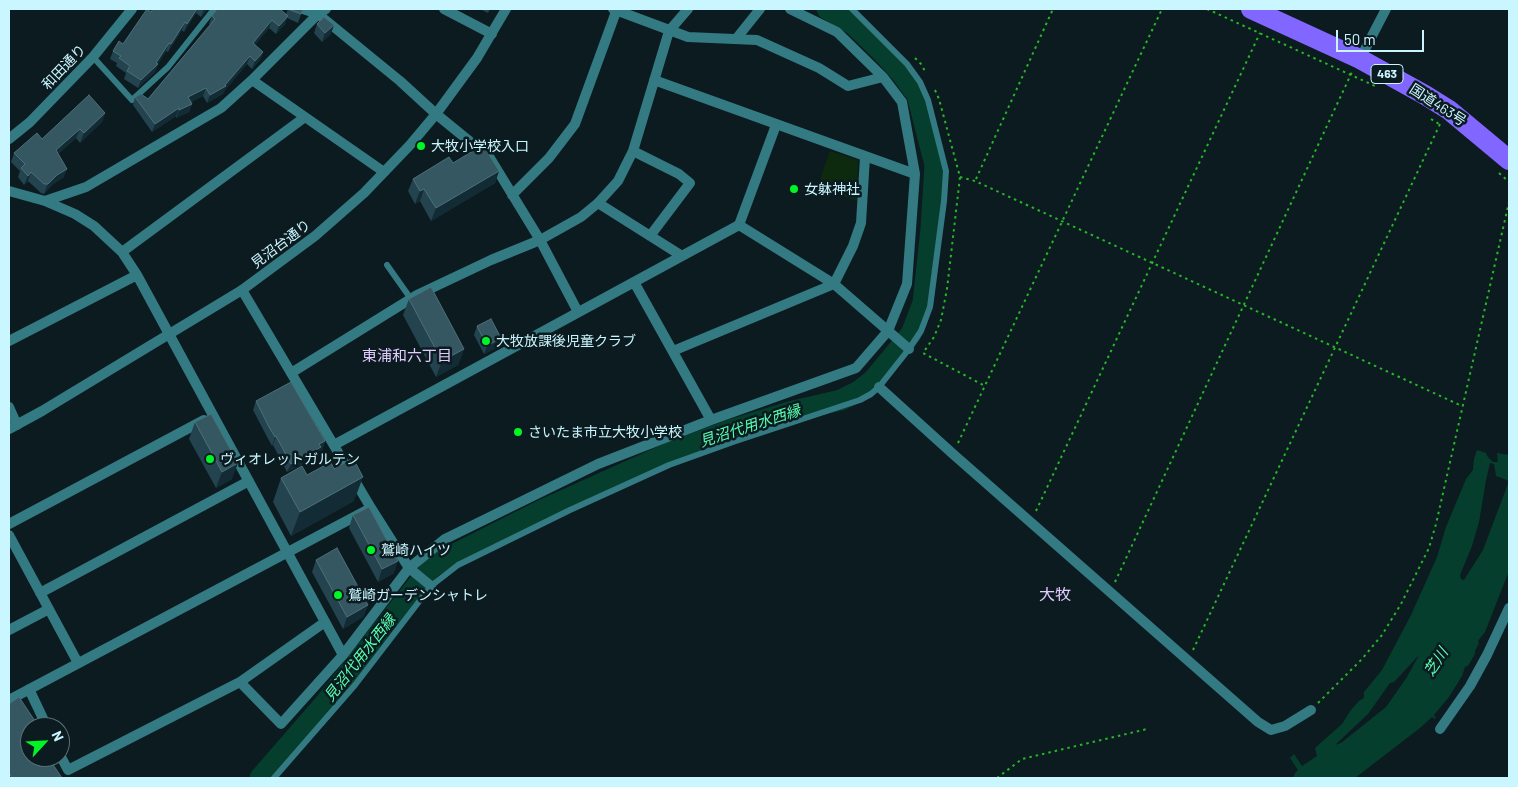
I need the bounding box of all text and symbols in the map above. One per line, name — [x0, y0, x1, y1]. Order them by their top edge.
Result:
scale bar — [1338, 20, 1426, 52]
text: 50 m — [1344, 30, 1376, 48]
street label: 和田通り — [39, 41, 89, 93]
road number: 463 — [1371, 64, 1403, 84]
street label: 国道463号 — [1407, 80, 1469, 130]
place label: 大牧小学校入口 — [431, 138, 529, 154]
marker: 大牧小学校入口 — [415, 140, 427, 152]
place label: 女躰神社 — [804, 181, 860, 197]
marker: 女躰神社 — [788, 183, 800, 195]
street label: 見沼台通り — [248, 216, 314, 272]
place label: 大牧放課後児童クラブ — [496, 333, 636, 349]
marker: 大牧放課後児童クラブ — [480, 335, 492, 347]
district label: 東浦和六丁目 — [362, 347, 452, 365]
water label: 見沼代用水西縁 — [697, 401, 803, 451]
place label: さいたま市立大牧小学校 — [528, 424, 682, 440]
marker: さいたま市立大牧小学校 — [512, 426, 524, 438]
place label: ヴィオレットガルテン — [220, 451, 360, 467]
marker: ヴィオレットガルテン — [204, 453, 216, 465]
place label: 鷲崎ハイツ — [381, 542, 451, 558]
marker: 鷲崎ハイツ — [365, 544, 377, 556]
district label: 大牧 — [1039, 585, 1071, 605]
place label: 鷲崎ガーデンシャトレ — [348, 587, 488, 603]
marker: 鷲崎ガーデンシャトレ — [332, 589, 344, 601]
water label: 見沼代用水西縁 — [321, 611, 399, 705]
water label: 芝川 — [1420, 645, 1452, 679]
north arrow — [20, 717, 70, 767]
text: N — [48, 728, 68, 744]

